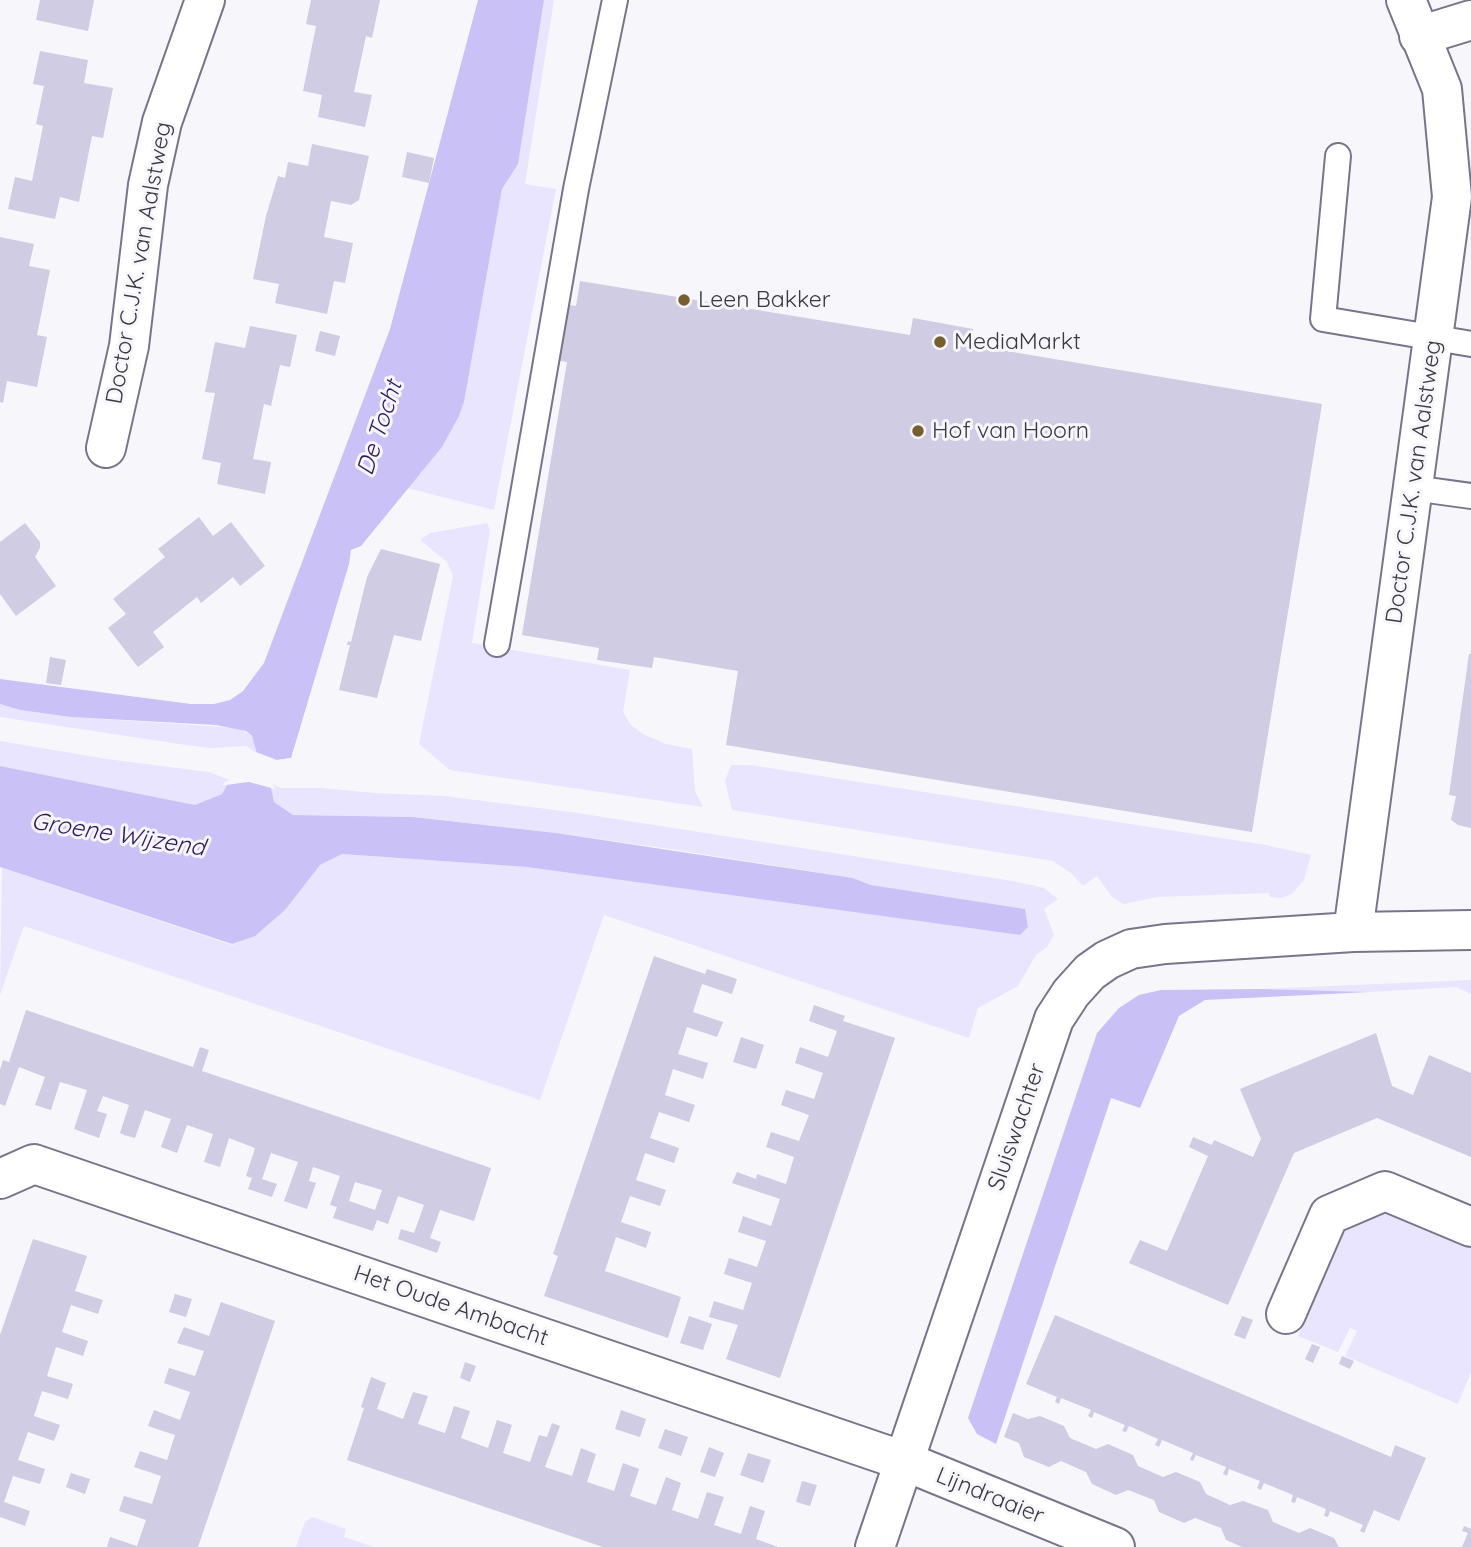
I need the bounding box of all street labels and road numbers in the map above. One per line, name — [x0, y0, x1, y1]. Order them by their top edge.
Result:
street label: Doctor C.J.K. van Aalstweg — [101, 120, 177, 406]
street label: Doctor C.J.K. van Aalstweg — [1380, 339, 1448, 625]
street label: Sluiswachter — [982, 1060, 1052, 1194]
street label: Het Oude Ambacht — [350, 1260, 552, 1352]
street label: Lijndraaier — [932, 1462, 1048, 1530]

